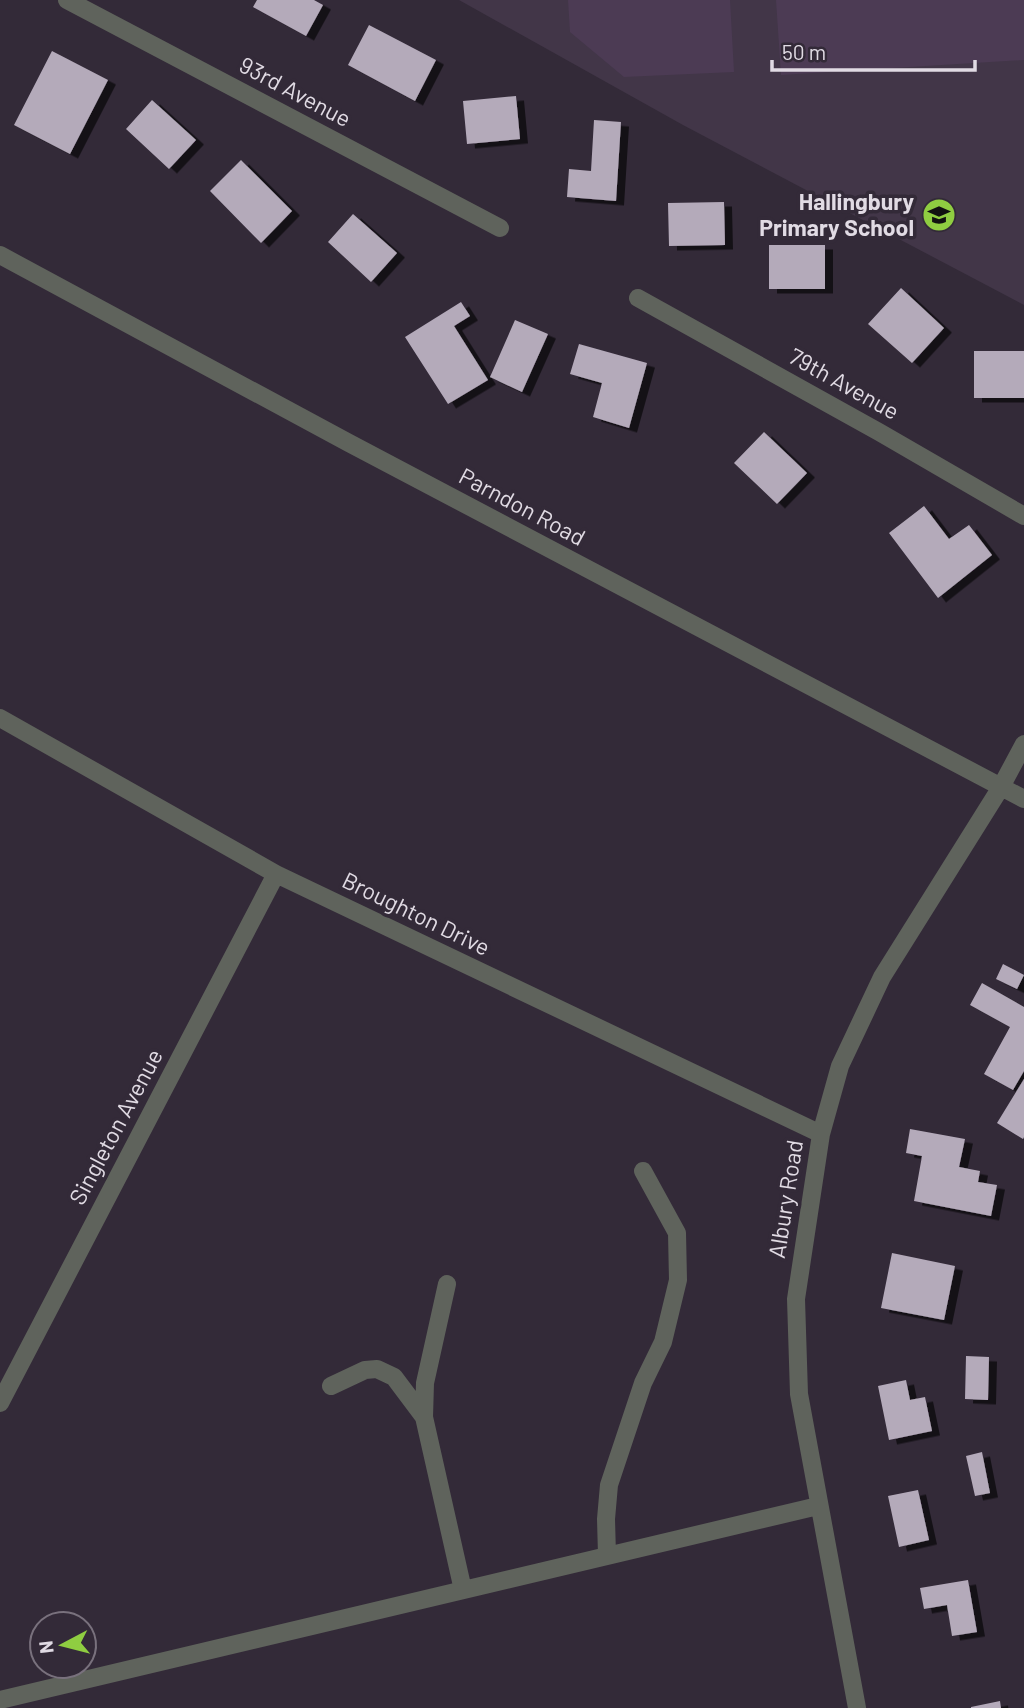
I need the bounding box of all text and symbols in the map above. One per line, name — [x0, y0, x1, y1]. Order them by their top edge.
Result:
scale bar — [772, 28, 975, 72]
text: 50 m — [782, 39, 826, 64]
street label: 93rd Avenue — [235, 50, 356, 132]
place label: Hallingbury Primary School — [759, 187, 914, 241]
school or university icon: Hallingbury Primary School — [920, 196, 958, 234]
street label: 79th Avenue — [785, 341, 904, 425]
street label: Parndon Road — [455, 461, 590, 551]
street label: Broughton Drive — [338, 865, 495, 961]
street label: Singleton Avenue — [62, 1044, 168, 1209]
street label: Albury Road — [762, 1138, 808, 1260]
north arrow — [28, 1610, 98, 1680]
text: N — [33, 1639, 58, 1655]

